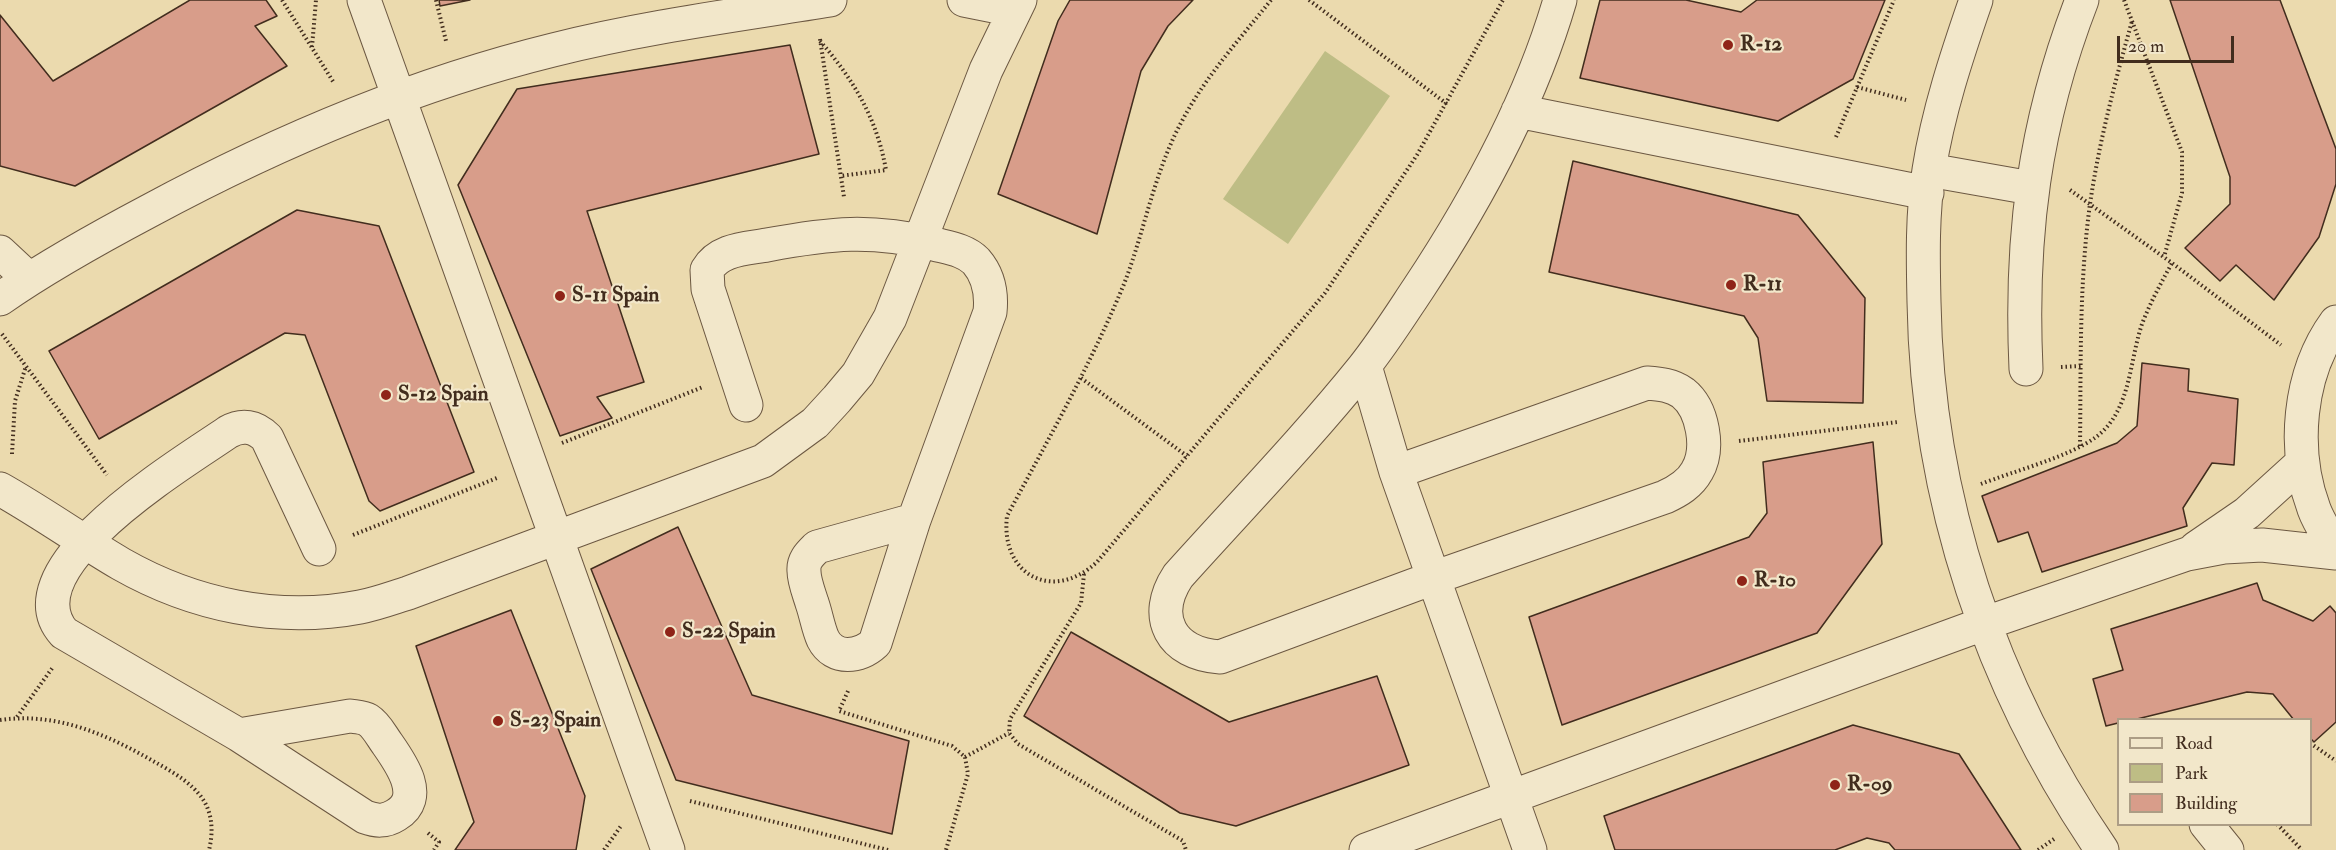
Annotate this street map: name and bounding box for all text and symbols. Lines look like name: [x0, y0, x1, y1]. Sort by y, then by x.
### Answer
scale bar: [2120, 24, 2237, 62]
place label: R-12: [1740, 32, 1782, 58]
text: 20 m: [2128, 35, 2164, 58]
marker: R-12: [1721, 38, 1735, 52]
place label: R-11: [1743, 272, 1782, 298]
marker: R-11: [1724, 278, 1738, 292]
place label: S-11 Spain: [572, 283, 659, 309]
marker: S-11 Spain: [553, 289, 567, 303]
place label: S-12 Spain: [398, 382, 488, 408]
marker: S-12 Spain: [379, 388, 393, 402]
place label: R-10: [1754, 568, 1796, 594]
marker: R-10: [1735, 574, 1749, 588]
place label: S-22 Spain: [682, 619, 776, 645]
marker: S-22 Spain: [663, 625, 677, 639]
place label: S-23 Spain: [510, 708, 601, 734]
marker: S-23 Spain: [491, 714, 505, 728]
legend: [2117, 718, 2312, 826]
text: Road: [2175, 732, 2213, 755]
text: Park: [2175, 762, 2208, 785]
place label: R-09: [1847, 772, 1892, 798]
marker: R-09: [1828, 778, 1842, 792]
text: Building: [2175, 792, 2237, 815]

